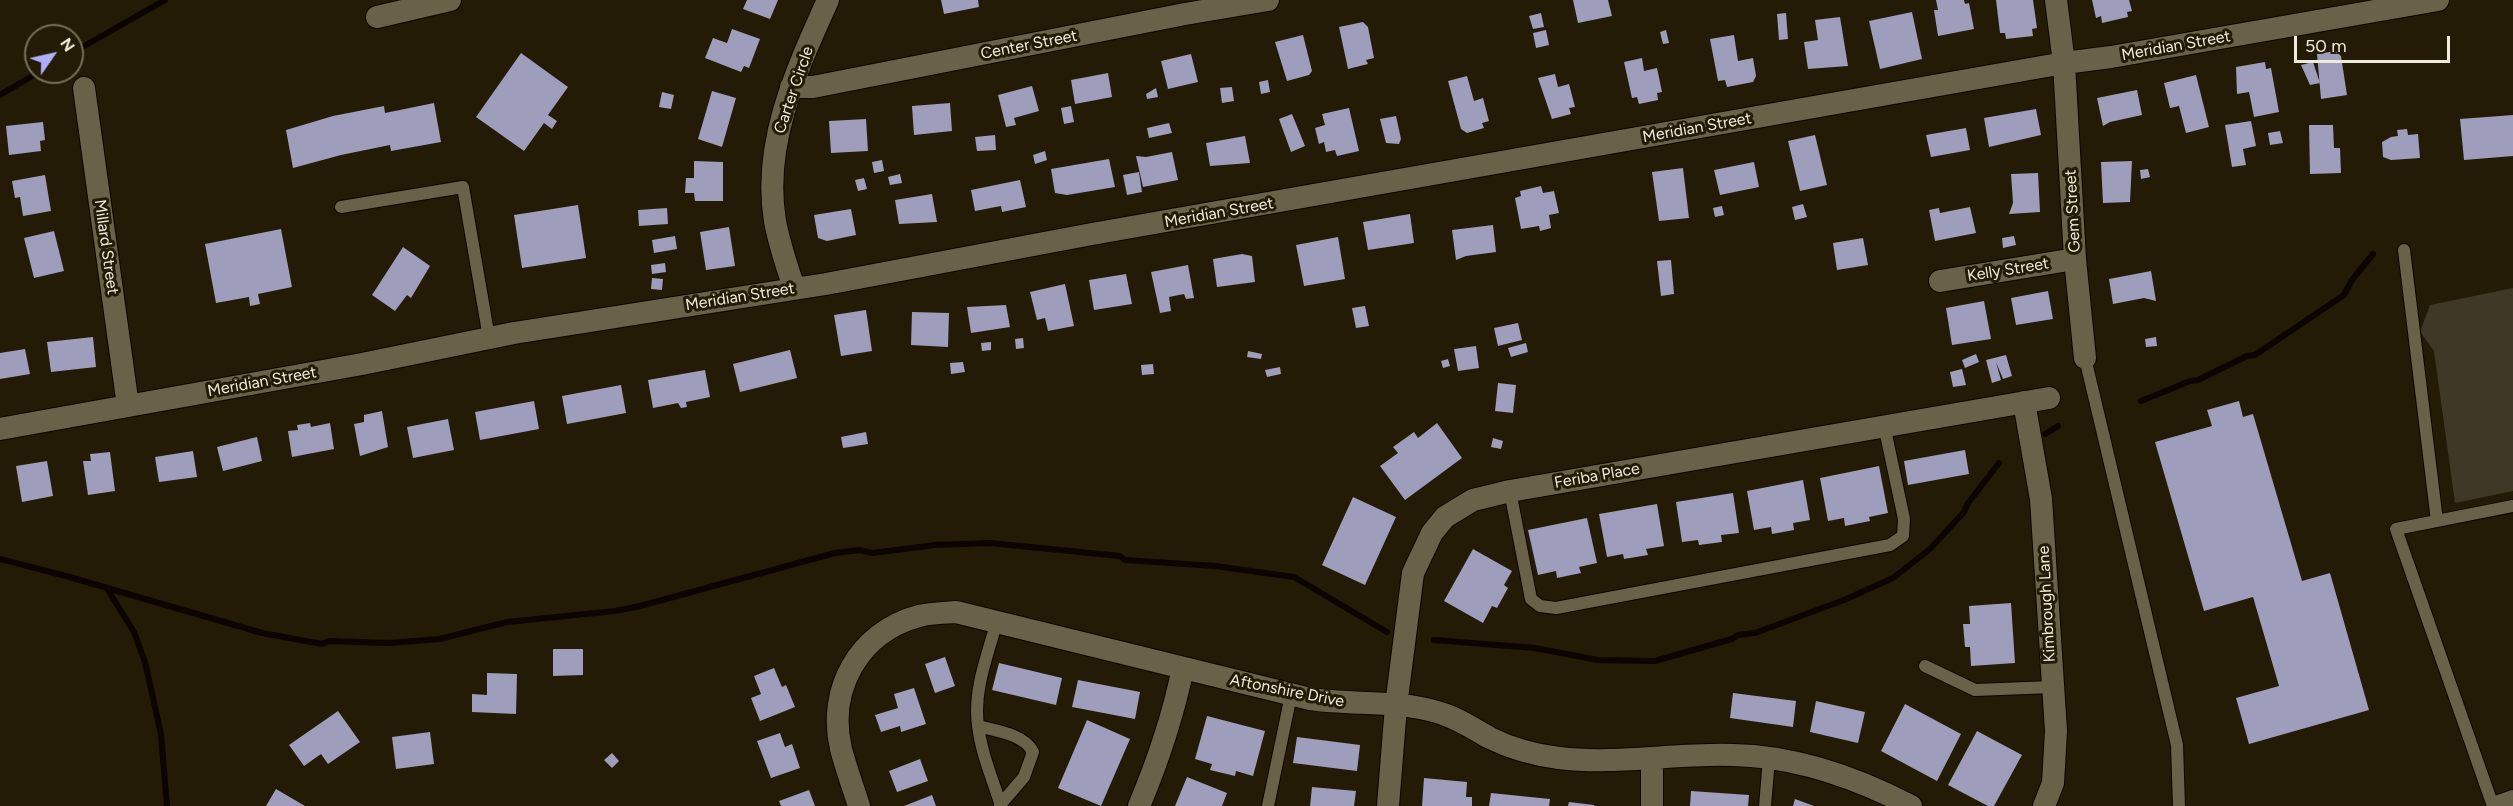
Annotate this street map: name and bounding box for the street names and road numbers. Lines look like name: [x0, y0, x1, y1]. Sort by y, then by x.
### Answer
street label: Center Street: [979, 26, 1079, 64]
street label: Meridian Street: [2120, 27, 2232, 65]
street label: Carter Circle: [770, 44, 818, 136]
street label: Meridian Street: [1641, 109, 1753, 147]
street label: Gem Street: [2061, 169, 2085, 253]
street label: Meridian Street: [1163, 194, 1275, 232]
street label: Millard Street: [90, 198, 122, 296]
street label: Kelly Street: [1966, 254, 2050, 286]
street label: Meridian Street: [684, 279, 796, 315]
street label: Meridian Street: [206, 363, 318, 401]
street label: Feriba Place: [1553, 459, 1641, 493]
street label: Kimbrough Lane: [2034, 545, 2060, 663]
street label: Aftonshire Drive: [1228, 670, 1346, 712]

